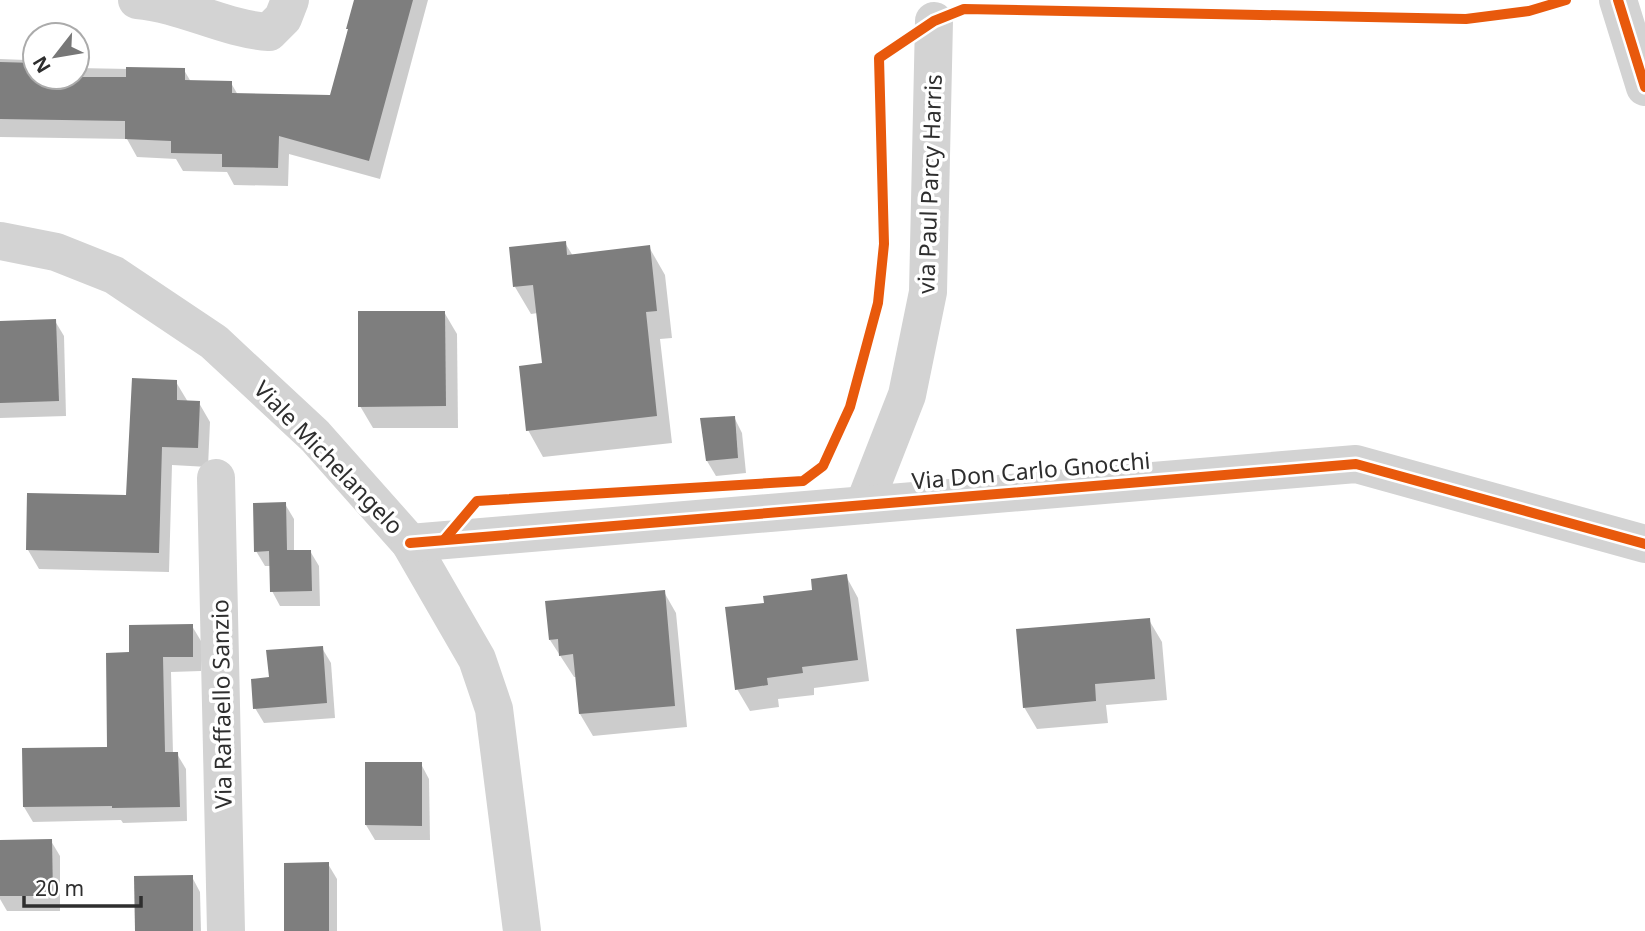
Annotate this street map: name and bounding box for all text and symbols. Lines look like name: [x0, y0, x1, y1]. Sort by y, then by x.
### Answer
north arrow: [21, 21, 91, 91]
text: N: [26, 51, 57, 78]
street label: via Paul Parcy Harris: [909, 74, 949, 294]
street label: Viale Michelangelo: [247, 373, 411, 541]
street label: Via Don Carlo Gnocchi: [910, 444, 1152, 496]
street label: Via Raffaello Sanzio: [203, 599, 239, 809]
scale bar: [24, 864, 142, 908]
text: 20 m: [35, 874, 84, 902]

